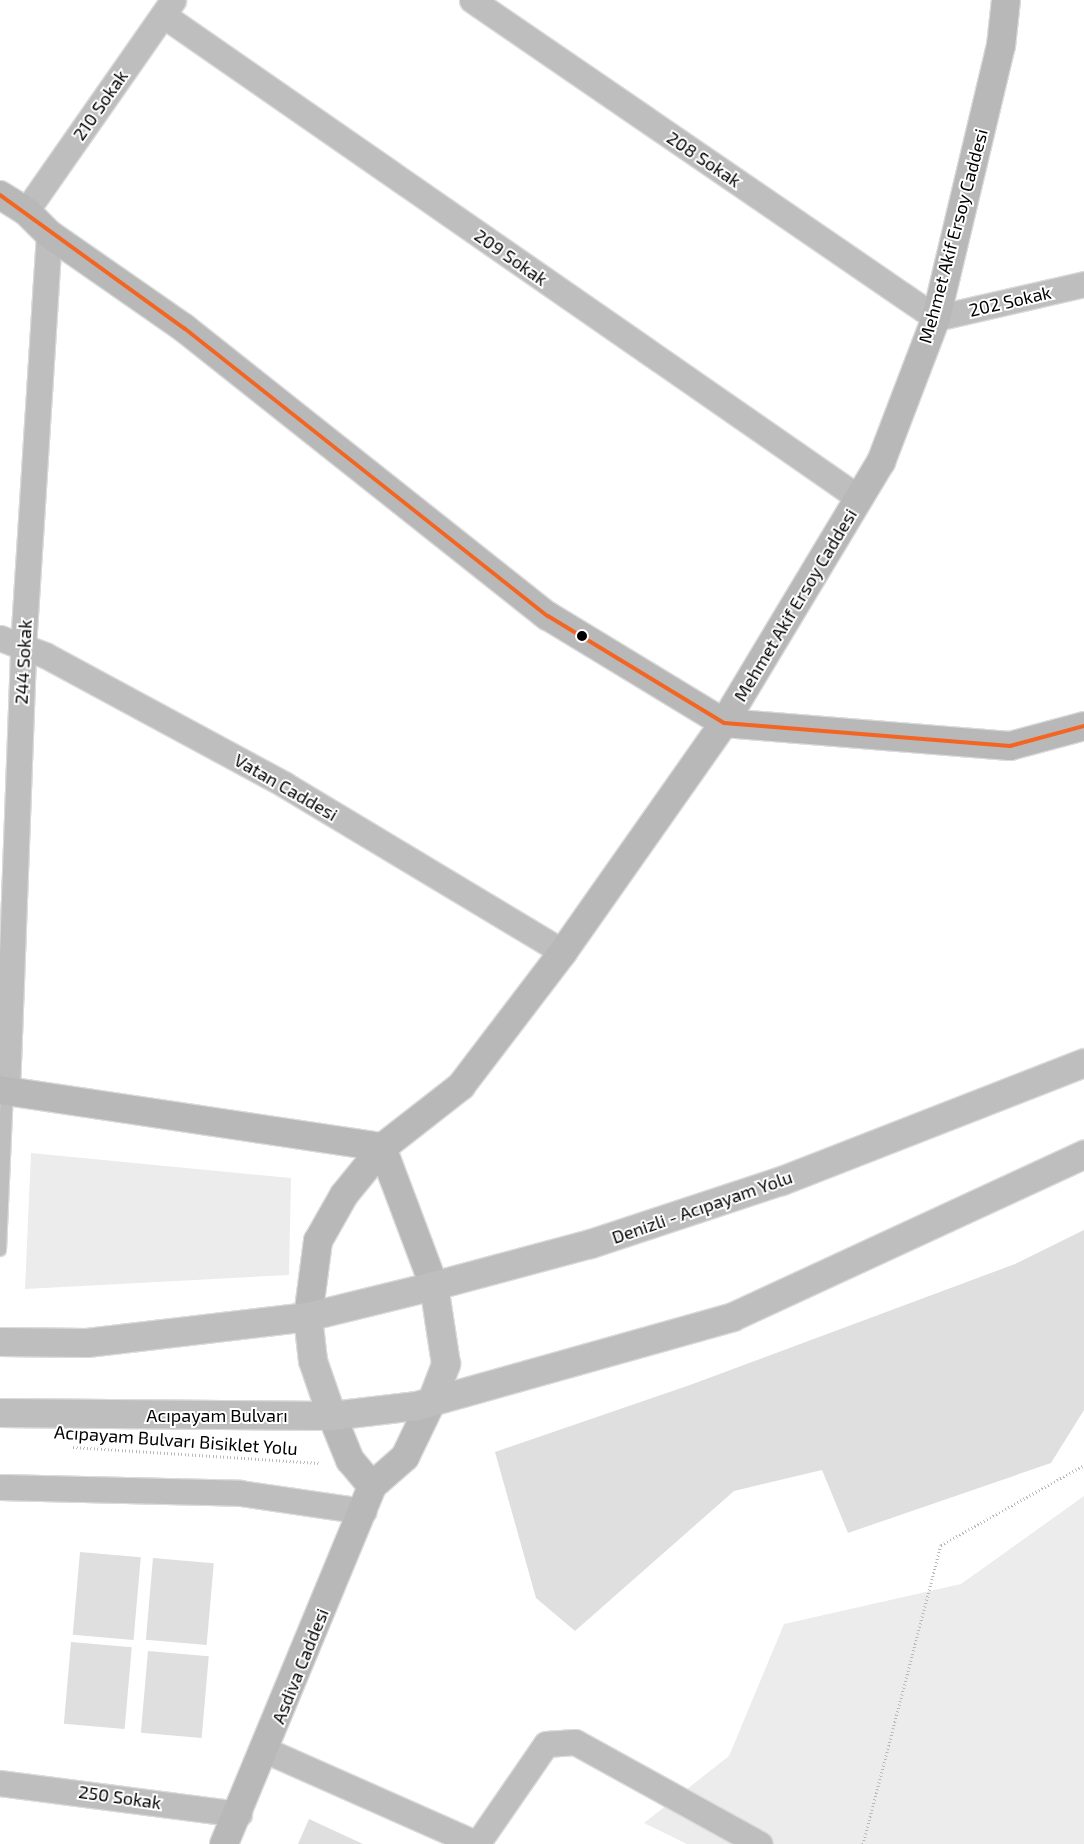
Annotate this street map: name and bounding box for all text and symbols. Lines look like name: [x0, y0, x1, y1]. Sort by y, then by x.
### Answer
street label: 210 Sokak: [68, 66, 132, 144]
street label: 208 Sokak: [663, 126, 745, 192]
street label: Mehmet Akif Ersoy Caddesi: [914, 126, 992, 346]
street label: 209 Sokak: [470, 224, 552, 290]
street label: 202 Sokak: [967, 281, 1053, 321]
street label: Mehmet Akif Ersoy Caddesi: [729, 504, 861, 706]
street label: 244 Sokak: [10, 619, 36, 705]
unlabelled marker: [577, 631, 587, 641]
street label: Vatan Caddesi: [231, 749, 341, 825]
street label: Denizli - Acıpayam Yolu: [608, 1166, 796, 1248]
street label: Acıpayam Bulvarı: [146, 1404, 288, 1426]
street label: Acıpayam Bulvarı Bisiklet Yolu: [53, 1421, 299, 1459]
street label: Asdiva Caddesi: [267, 1605, 333, 1727]
street label: 250 Sokak: [77, 1781, 163, 1813]

